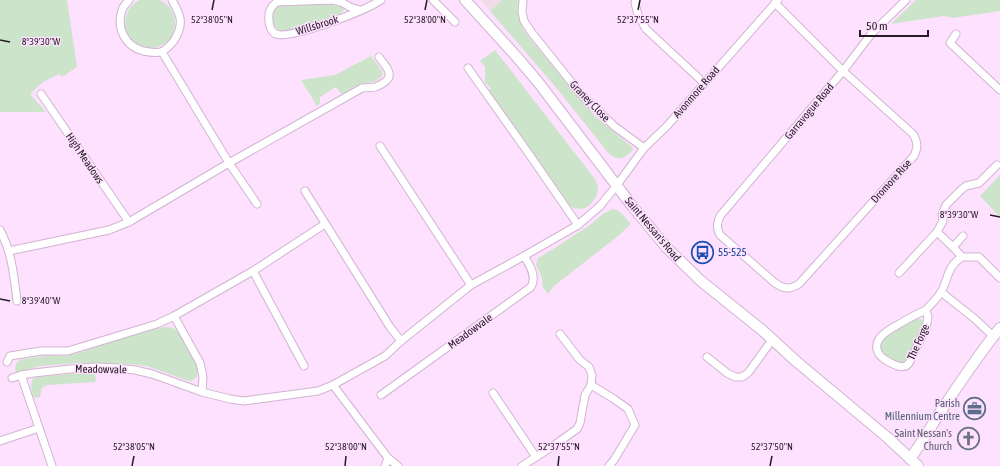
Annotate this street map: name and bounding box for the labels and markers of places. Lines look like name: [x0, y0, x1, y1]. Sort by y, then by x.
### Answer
bus stop icon: 55-525: [689, 239, 715, 265]
place label: 55-525: [718, 246, 747, 258]
office icon: Parish Millennium Centre: [962, 396, 988, 422]
place label: Parish Millennium Centre: [885, 397, 960, 422]
church icon: Saint Nessan's Church: [955, 426, 981, 452]
place label: Saint Nessan's Church: [895, 427, 952, 452]

